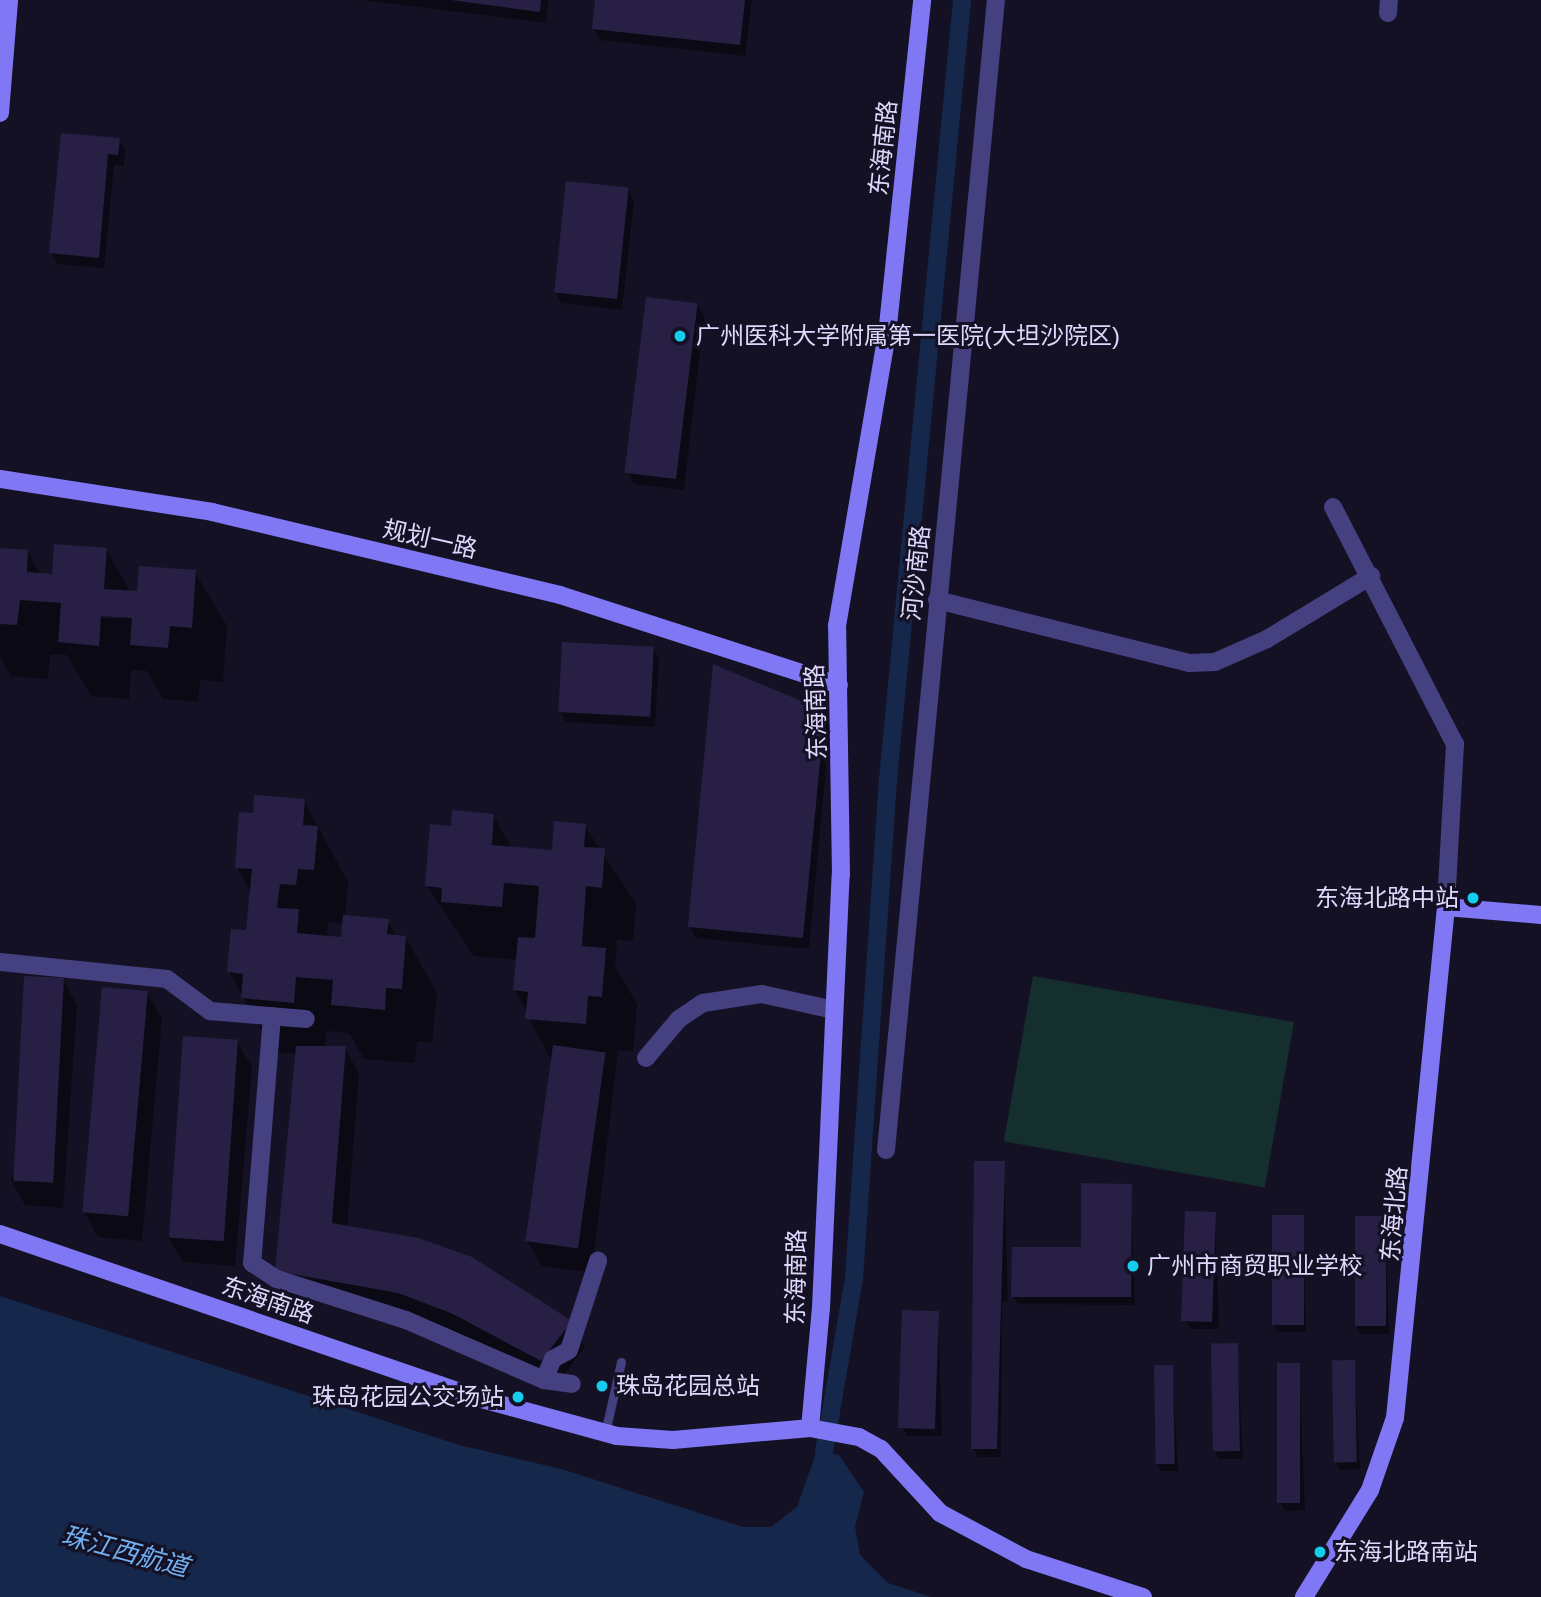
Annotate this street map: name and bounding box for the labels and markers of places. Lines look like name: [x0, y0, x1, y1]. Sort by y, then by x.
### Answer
place label: 广州医科大学附属第一医院(大坦沙院区): [696, 322, 1120, 350]
marker: 广州医科大学附属第一医院(大坦沙院区): [670, 326, 690, 346]
place label: 东海北路中站: [1315, 884, 1459, 912]
marker: 东海北路中站: [1465, 890, 1481, 906]
place label: 广州市商贸职业学校: [1147, 1252, 1363, 1280]
marker: 广州市商贸职业学校: [1125, 1258, 1141, 1274]
place label: 珠岛花园总站: [616, 1372, 760, 1400]
marker: 珠岛花园总站: [594, 1378, 610, 1394]
place label: 珠岛花园公交场站: [312, 1383, 504, 1411]
marker: 珠岛花园公交场站: [510, 1389, 526, 1405]
place label: 东海北路南站: [1334, 1538, 1478, 1566]
marker: 东海北路南站: [1312, 1544, 1328, 1560]

